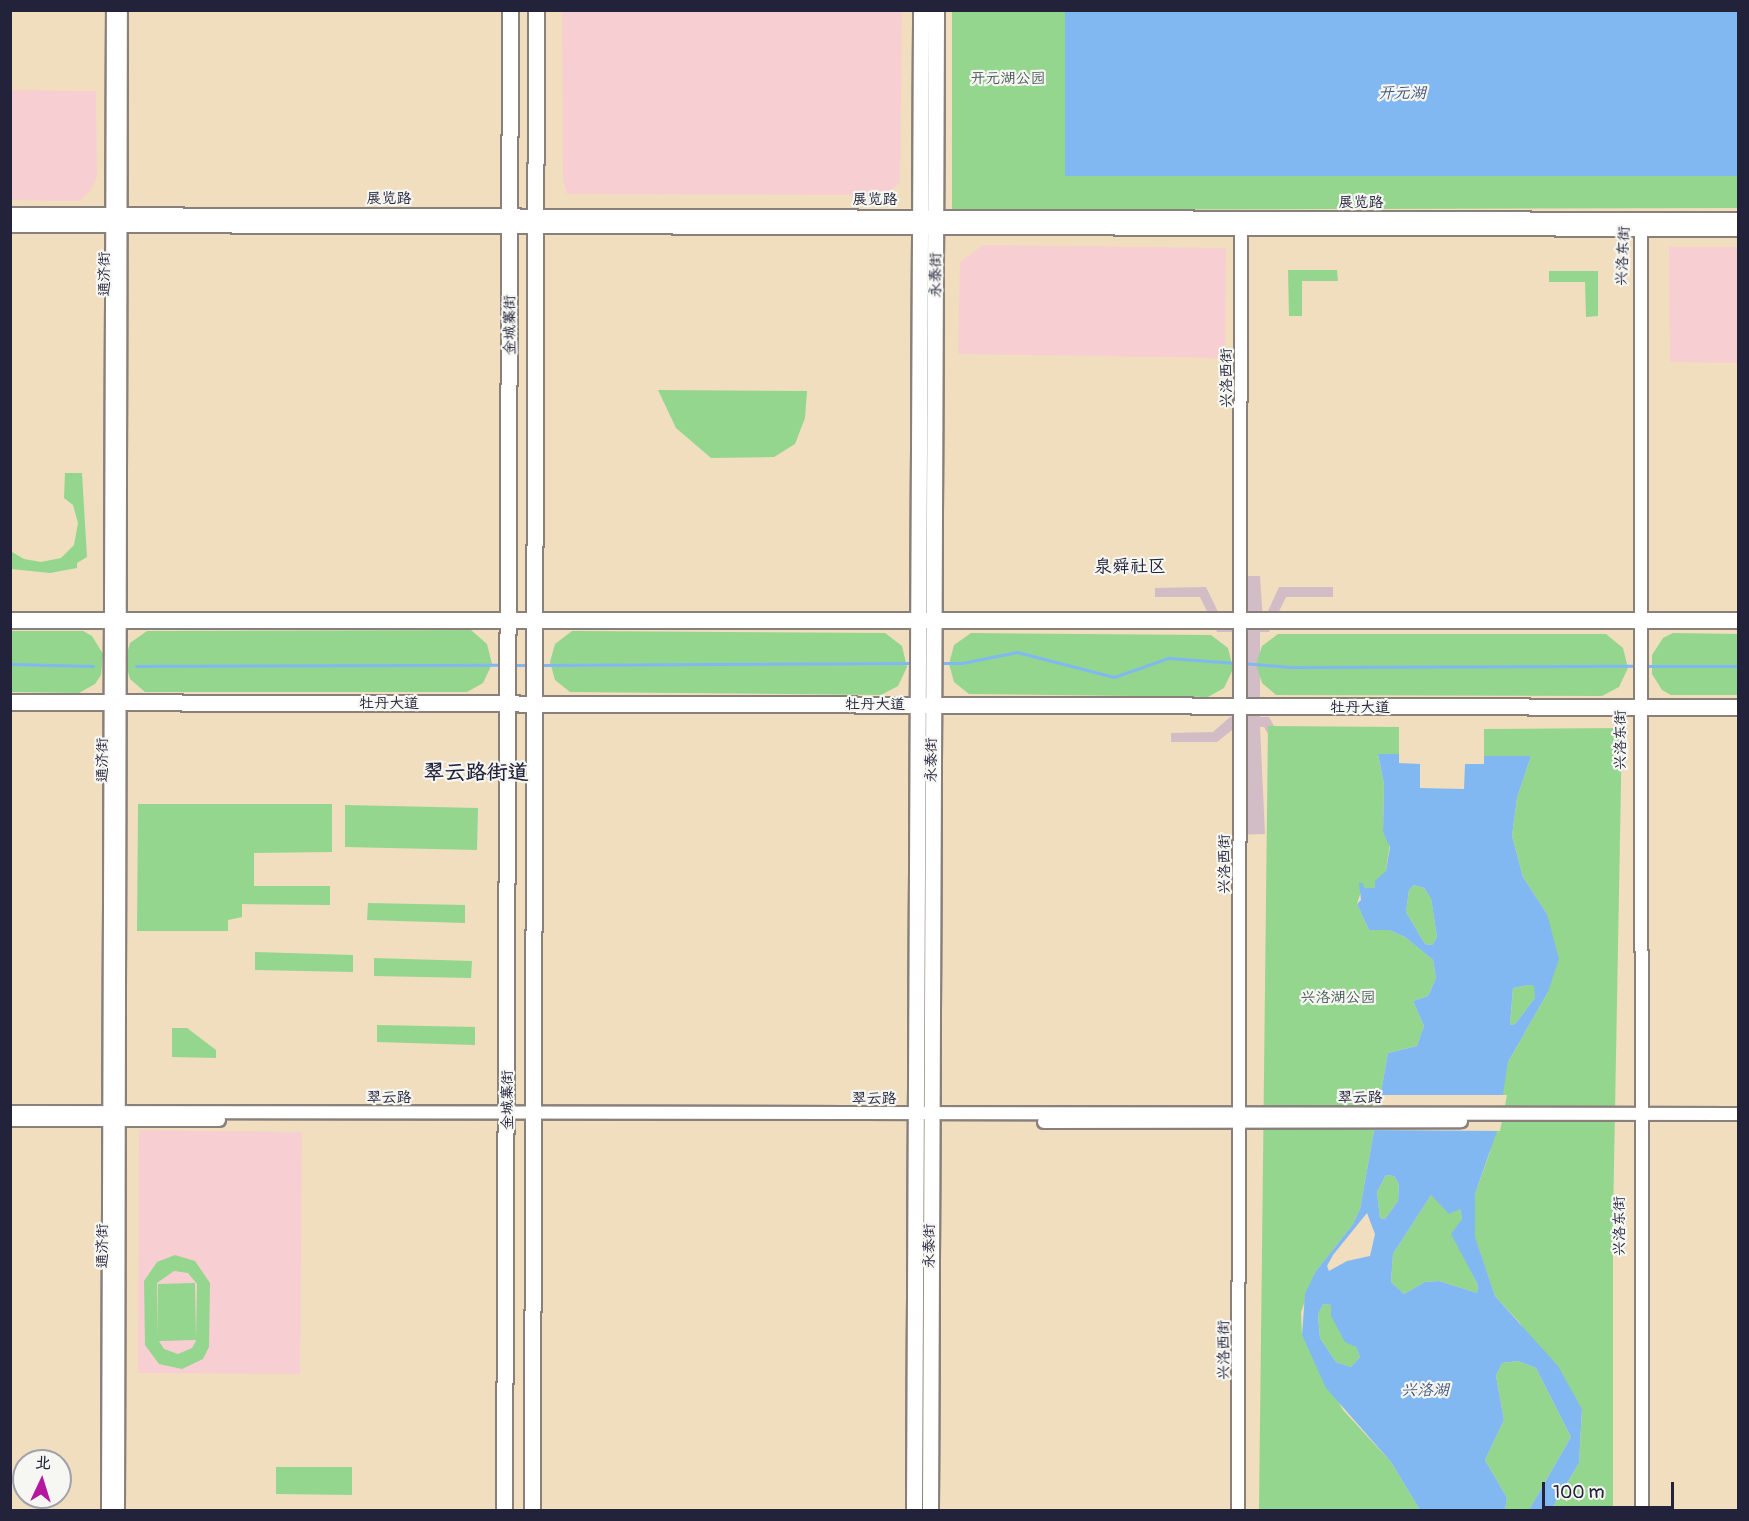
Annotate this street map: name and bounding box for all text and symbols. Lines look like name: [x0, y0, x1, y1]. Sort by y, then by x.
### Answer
park label: 开元湖公园: [971, 70, 1045, 88]
water label: 开元湖: [1378, 83, 1426, 103]
street label: 展览路: [367, 190, 411, 208]
street label: 展览路: [853, 191, 897, 209]
street label: 展览路: [1339, 194, 1383, 212]
street label: 兴洛东街: [1612, 226, 1634, 286]
street label: 通济街: [96, 252, 114, 296]
street label: 永泰街: [927, 253, 945, 297]
street label: 金城寨街: [501, 295, 519, 355]
street label: 兴洛西街: [1218, 348, 1236, 408]
district label: 泉舜社区: [1094, 556, 1166, 578]
street label: 牡丹大道: [359, 695, 419, 713]
street label: 牡丹大道: [845, 696, 905, 714]
street label: 牡丹大道: [1330, 699, 1390, 717]
street label: 兴洛东街: [1612, 710, 1630, 770]
street label: 通济街: [94, 738, 112, 782]
street label: 永泰街: [923, 738, 941, 782]
district label: 翠云路街道: [424, 760, 528, 786]
street label: 兴洛西街: [1216, 834, 1234, 894]
park label: 兴洛湖公园: [1301, 989, 1375, 1007]
street label: 金城寨街: [499, 1070, 517, 1130]
street label: 翠云路: [367, 1089, 411, 1107]
street label: 翠云路: [1338, 1089, 1382, 1107]
street label: 翠云路: [852, 1090, 896, 1108]
street label: 兴洛东街: [1611, 1196, 1629, 1256]
street label: 通济街: [94, 1224, 112, 1268]
street label: 永泰街: [921, 1224, 939, 1268]
street label: 兴洛西街: [1215, 1320, 1233, 1380]
water label: 兴洛湖: [1401, 1380, 1449, 1400]
north arrow: [12, 1449, 72, 1509]
text: 北: [34, 1453, 52, 1474]
scale bar: [1545, 1470, 1677, 1508]
text: 100 m: [1553, 1481, 1605, 1504]

